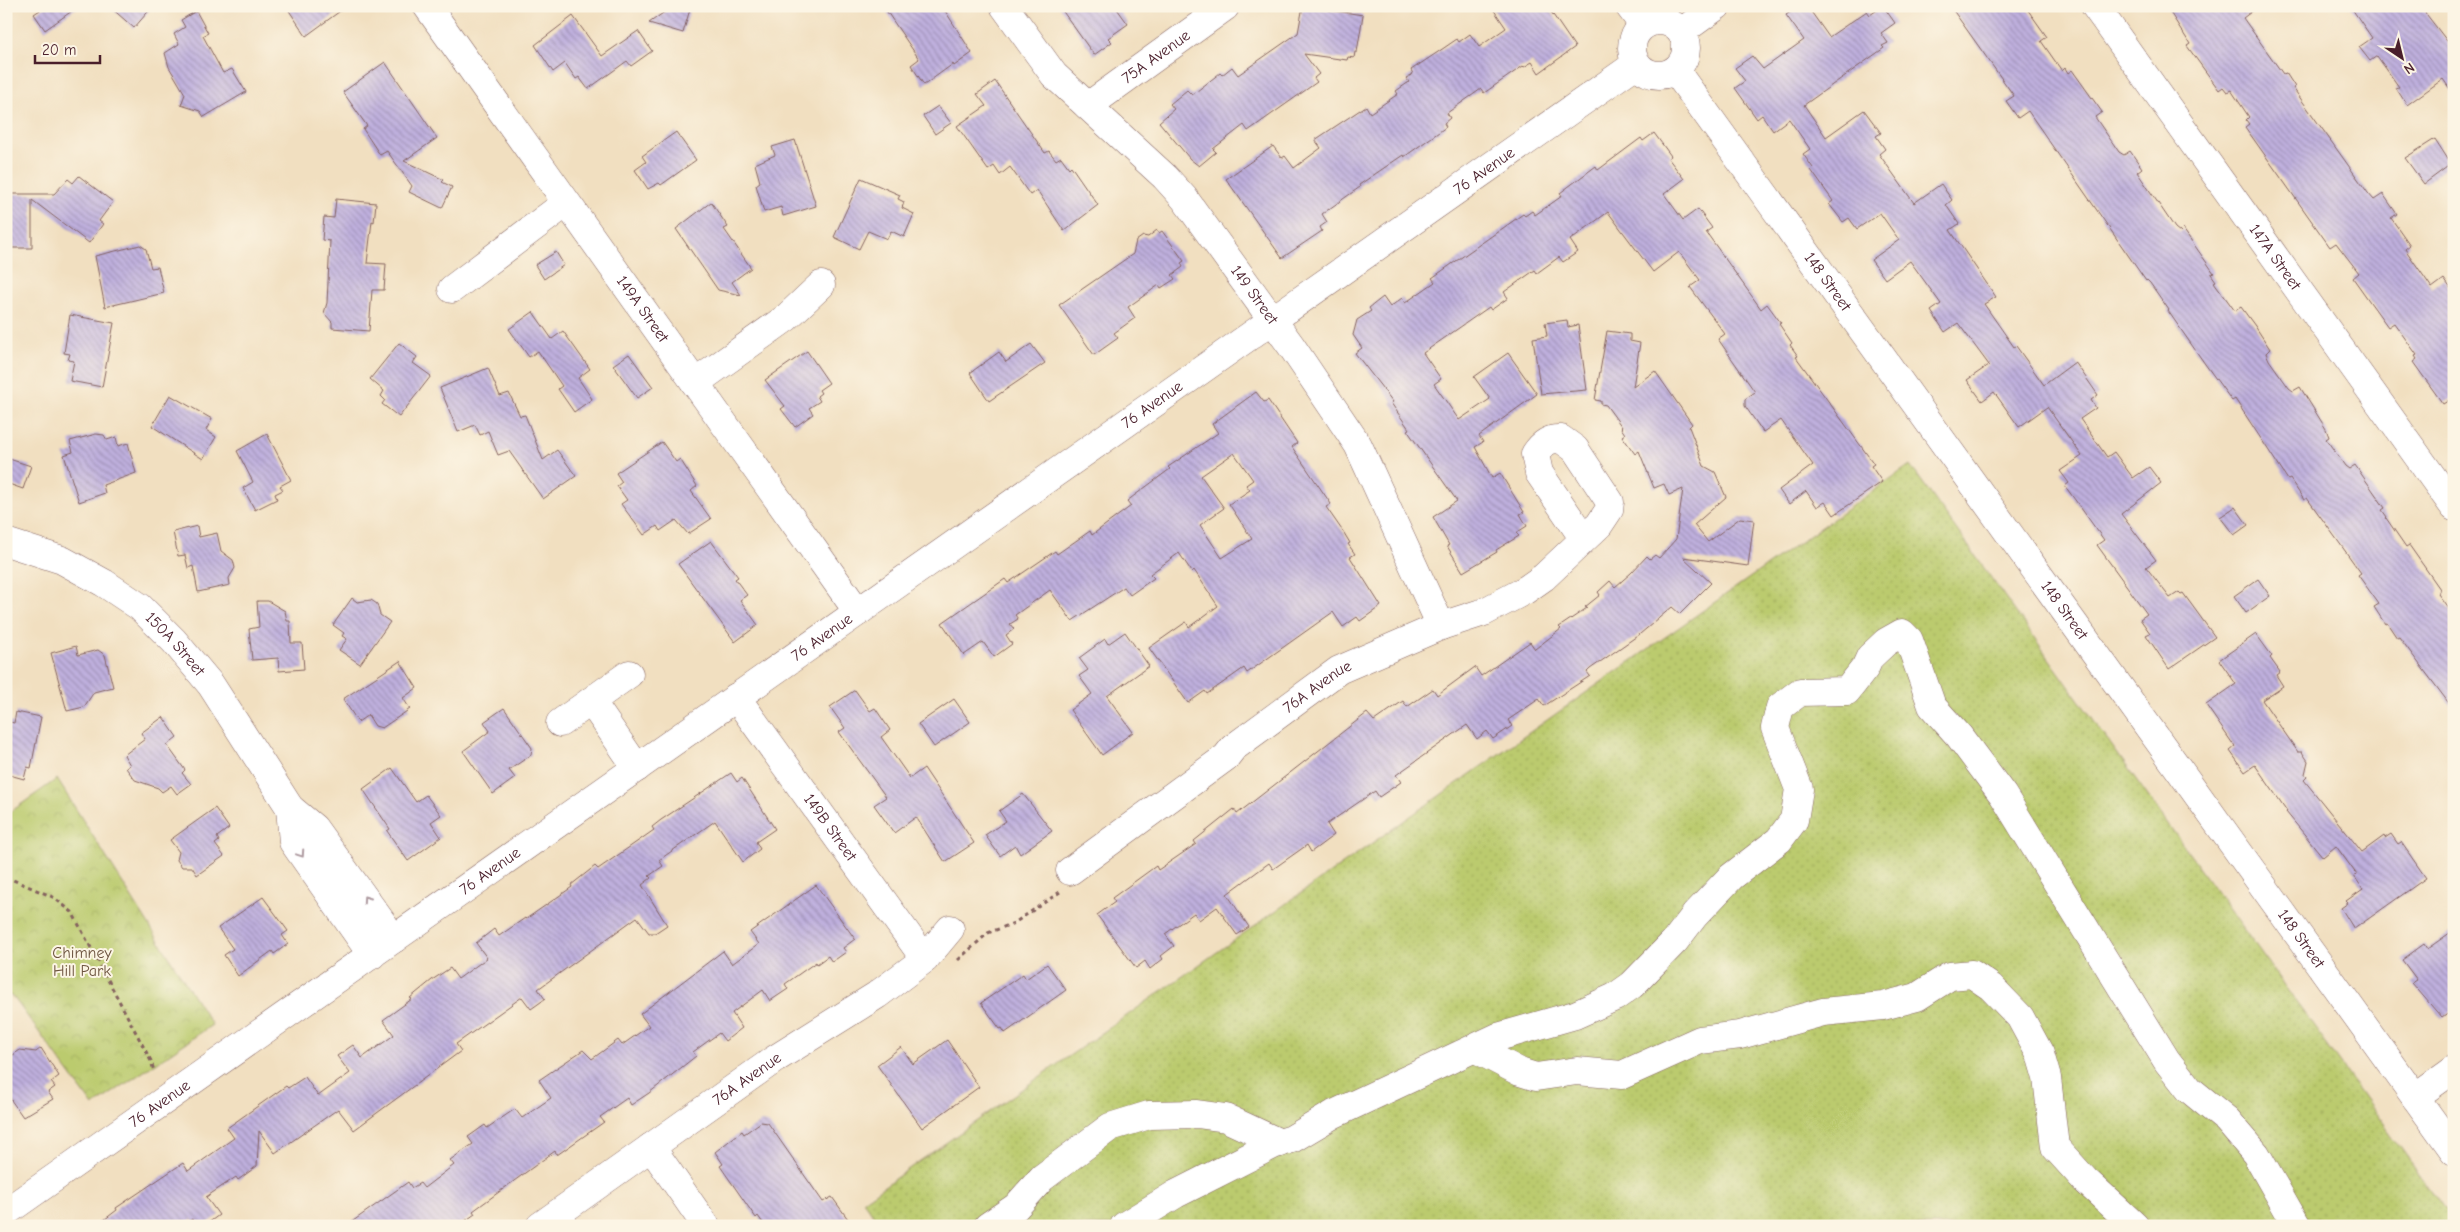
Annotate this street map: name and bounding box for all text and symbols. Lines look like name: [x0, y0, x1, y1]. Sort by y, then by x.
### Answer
street label: 75A Avenue: [1119, 26, 1194, 87]
scale bar: [35, 32, 100, 64]
north arrow: [2378, 32, 2428, 82]
text: 20 m: [42, 41, 76, 59]
text: N: [2401, 59, 2418, 78]
street label: 76 Avenue: [1450, 143, 1518, 199]
street label: 147A Street: [2245, 221, 2305, 294]
street label: 148 Street: [1800, 249, 1855, 315]
street label: 149 Street: [1227, 262, 1282, 328]
street label: 149A Street: [613, 272, 673, 346]
street label: 76 Avenue: [1118, 377, 1186, 432]
street label: 148 Street: [2037, 578, 2092, 643]
street label: 150A Street: [142, 609, 209, 680]
street label: 76 Avenue: [788, 610, 856, 665]
street label: 76A Avenue: [1280, 657, 1354, 717]
street label: 149B Street: [800, 791, 861, 865]
street label: 76 Avenue: [456, 844, 524, 899]
one-way arrow: [295, 848, 304, 858]
one-way arrow: [363, 895, 372, 905]
street label: 148 Street: [2274, 906, 2329, 972]
park label: Chimney Hill Park: [52, 944, 112, 980]
street label: 76A Avenue: [709, 1048, 784, 1109]
street label: 76 Avenue: [126, 1076, 194, 1131]

